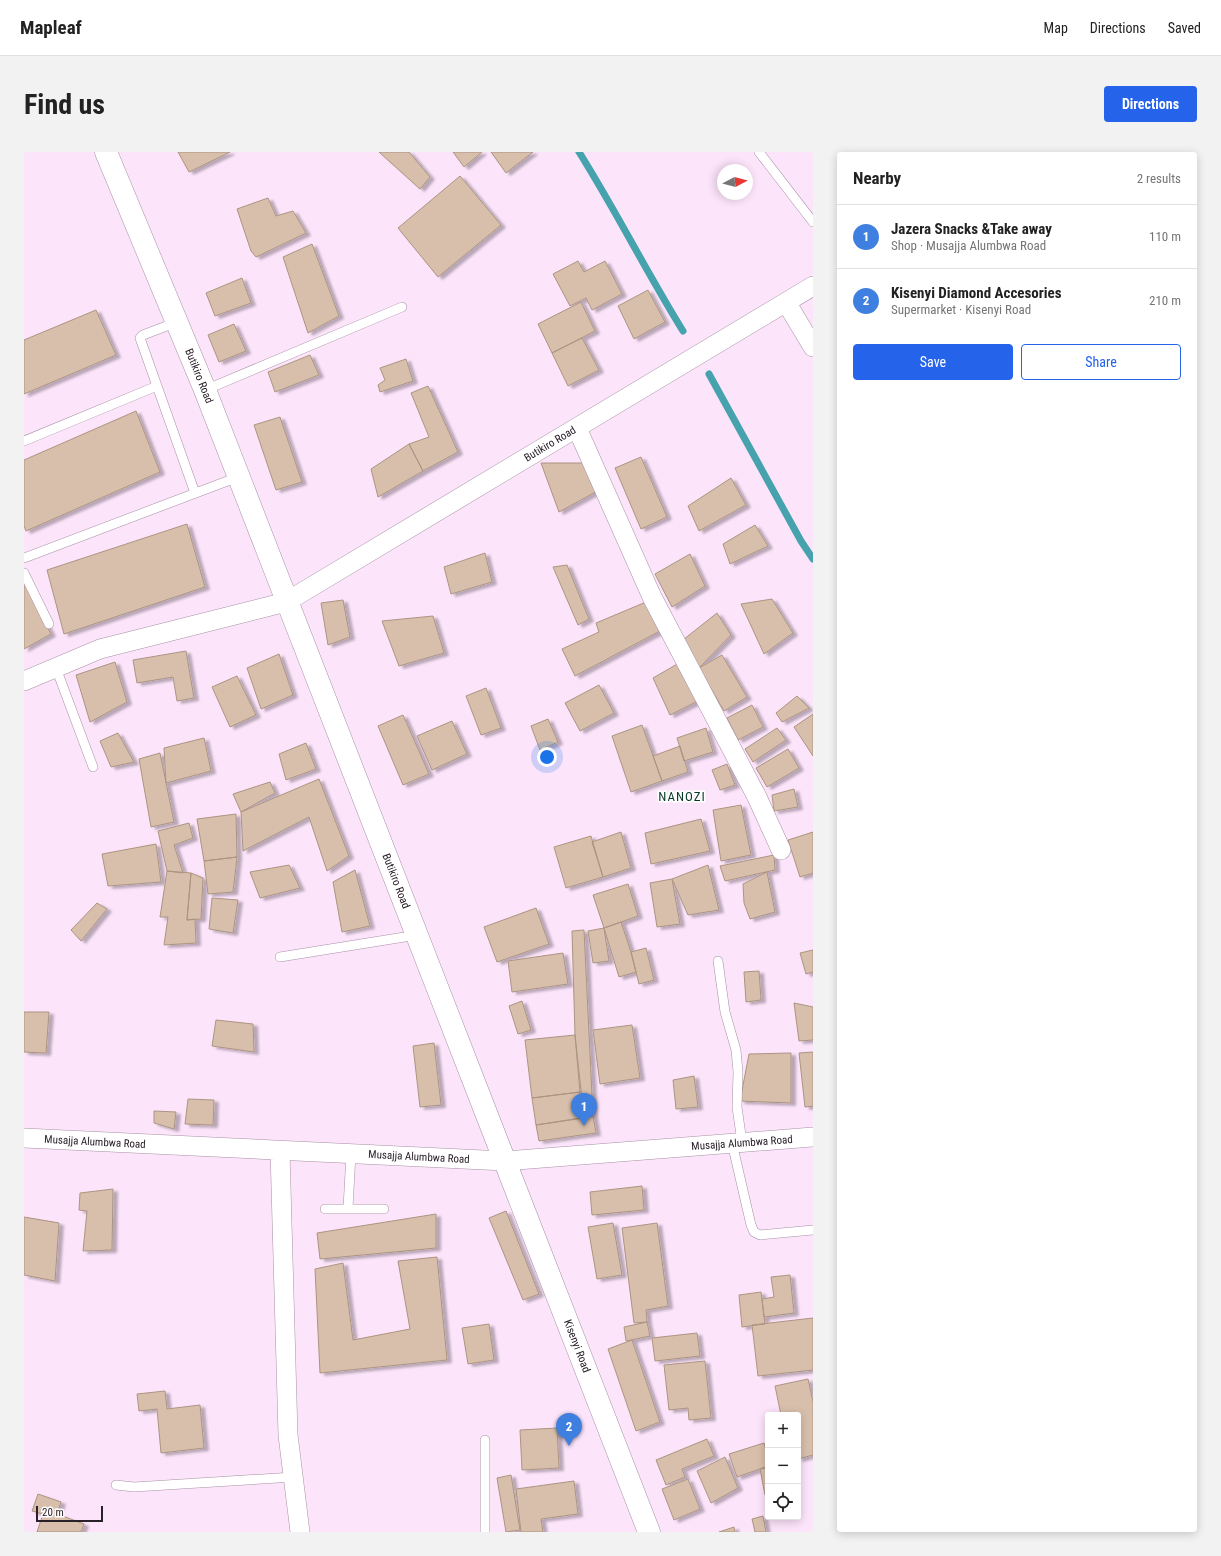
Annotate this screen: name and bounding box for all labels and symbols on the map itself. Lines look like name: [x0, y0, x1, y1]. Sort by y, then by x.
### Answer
north arrow: [717, 164, 753, 200]
street label: Butikiro Road: [182, 347, 216, 405]
street label: Butikiro Road: [522, 424, 578, 464]
your location: [537, 747, 557, 767]
district label: NANOZI: [658, 789, 706, 804]
street label: Butikiro Road: [380, 852, 412, 910]
pin: 1: [571, 1093, 597, 1126]
street label: Musajja Alumbwa Road: [44, 1133, 146, 1151]
street label: Musajja Alumbwa Road: [691, 1133, 793, 1153]
street label: Musajja Alumbwa Road: [368, 1148, 470, 1166]
street label: Kisenyi Road: [561, 1318, 593, 1374]
pin: 2: [556, 1413, 582, 1446]
scale bar: [36, 1504, 103, 1523]

